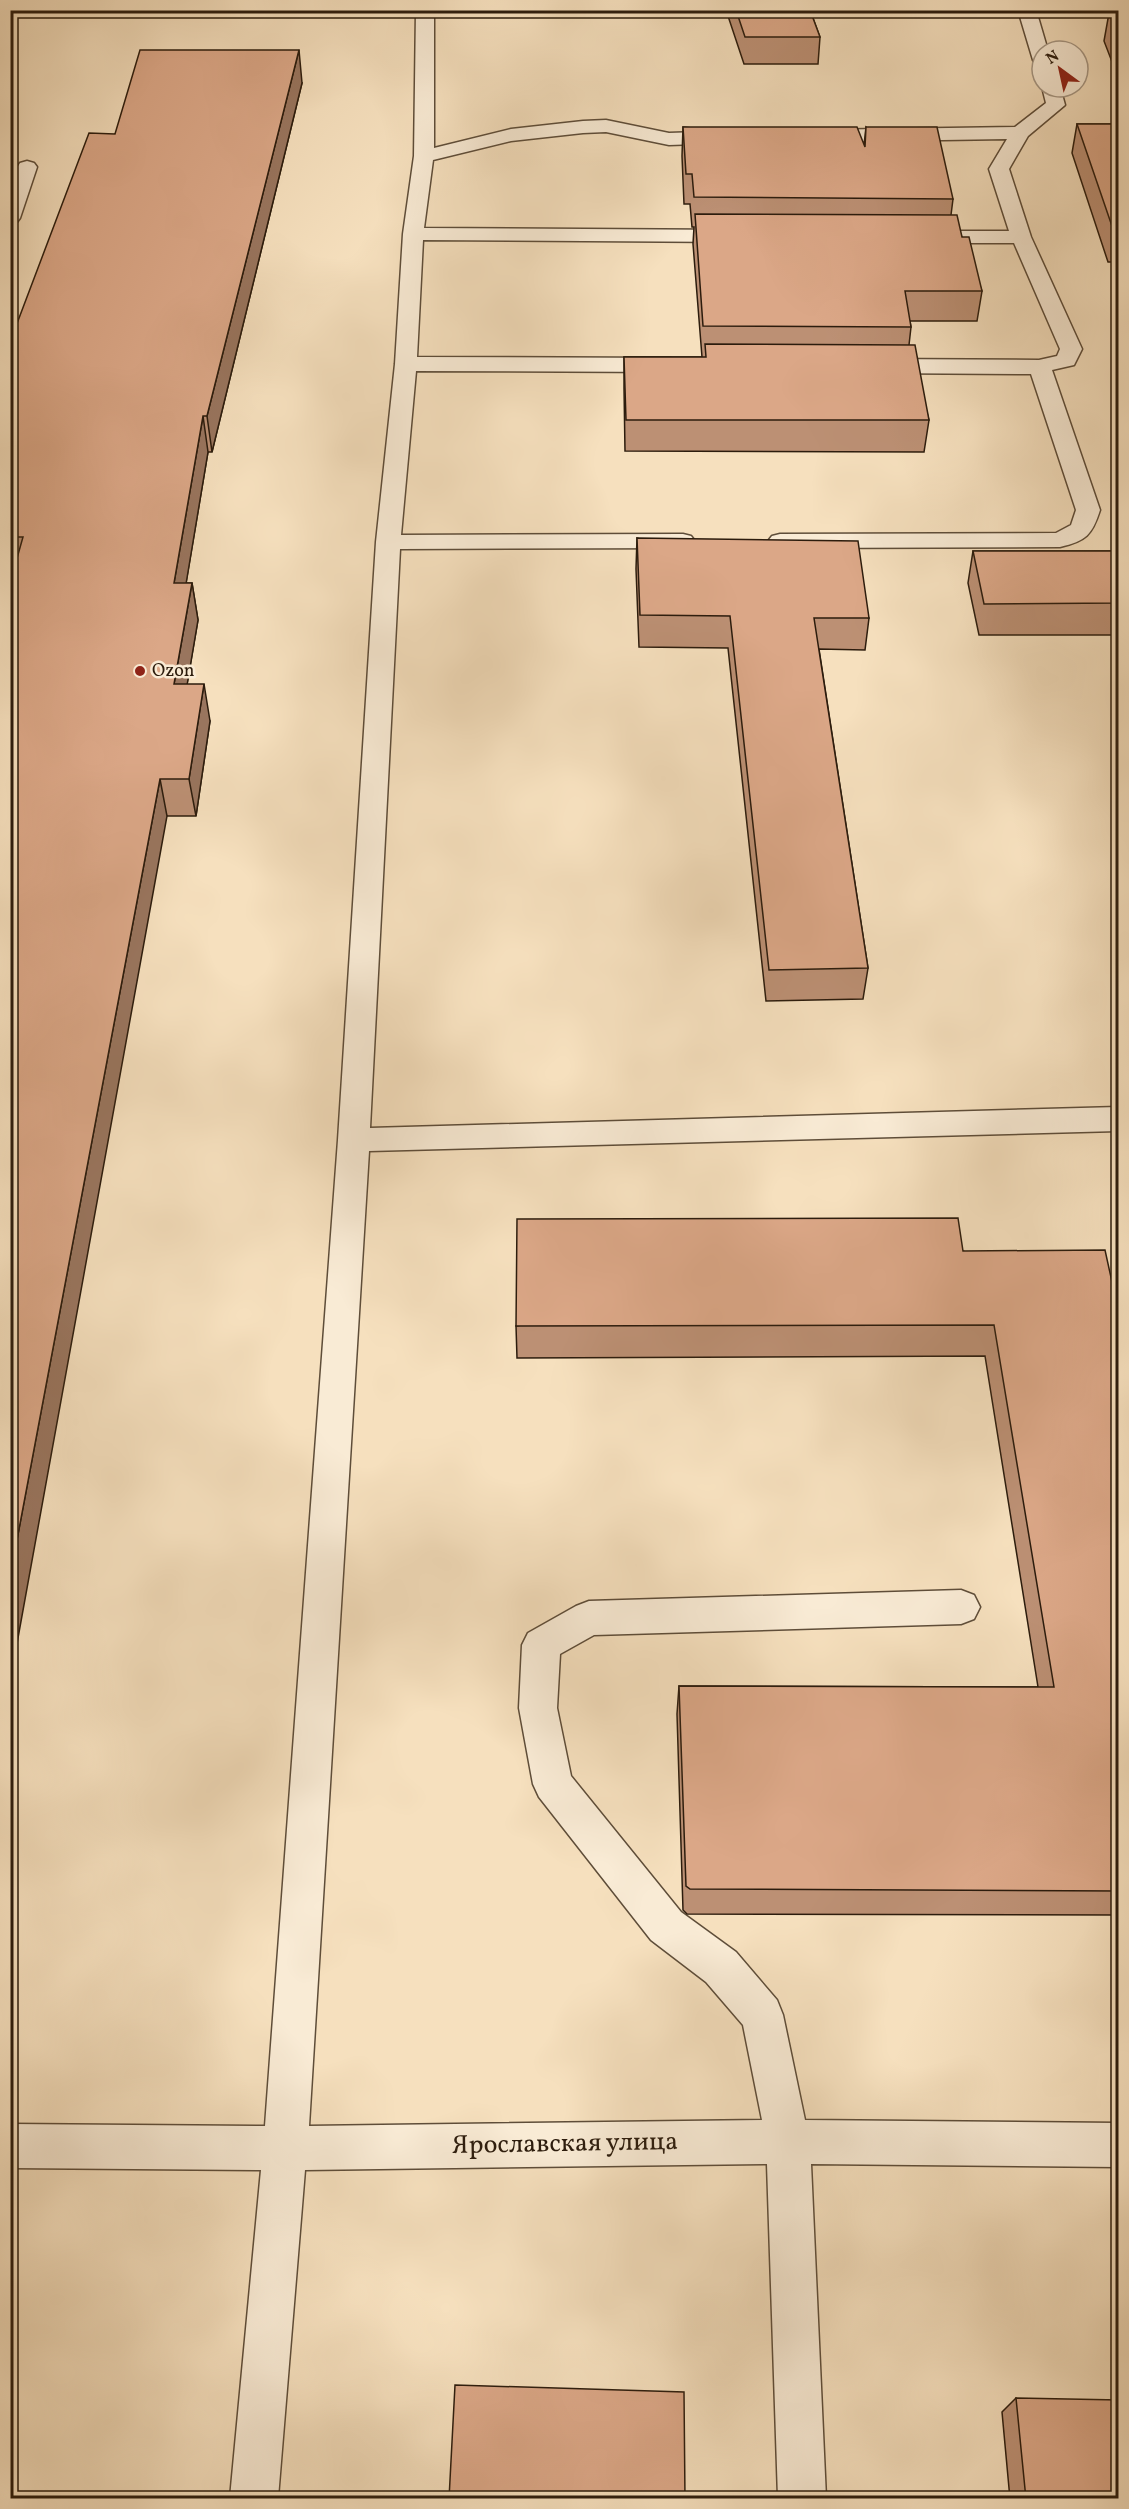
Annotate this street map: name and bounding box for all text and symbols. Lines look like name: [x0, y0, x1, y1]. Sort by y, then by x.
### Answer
north arrow: [1030, 39, 1090, 99]
text: N: [1042, 46, 1064, 70]
place label: Ozon: [152, 659, 195, 684]
marker: Ozon: [133, 664, 147, 678]
street label: Ярославская улица: [452, 2124, 678, 2164]

